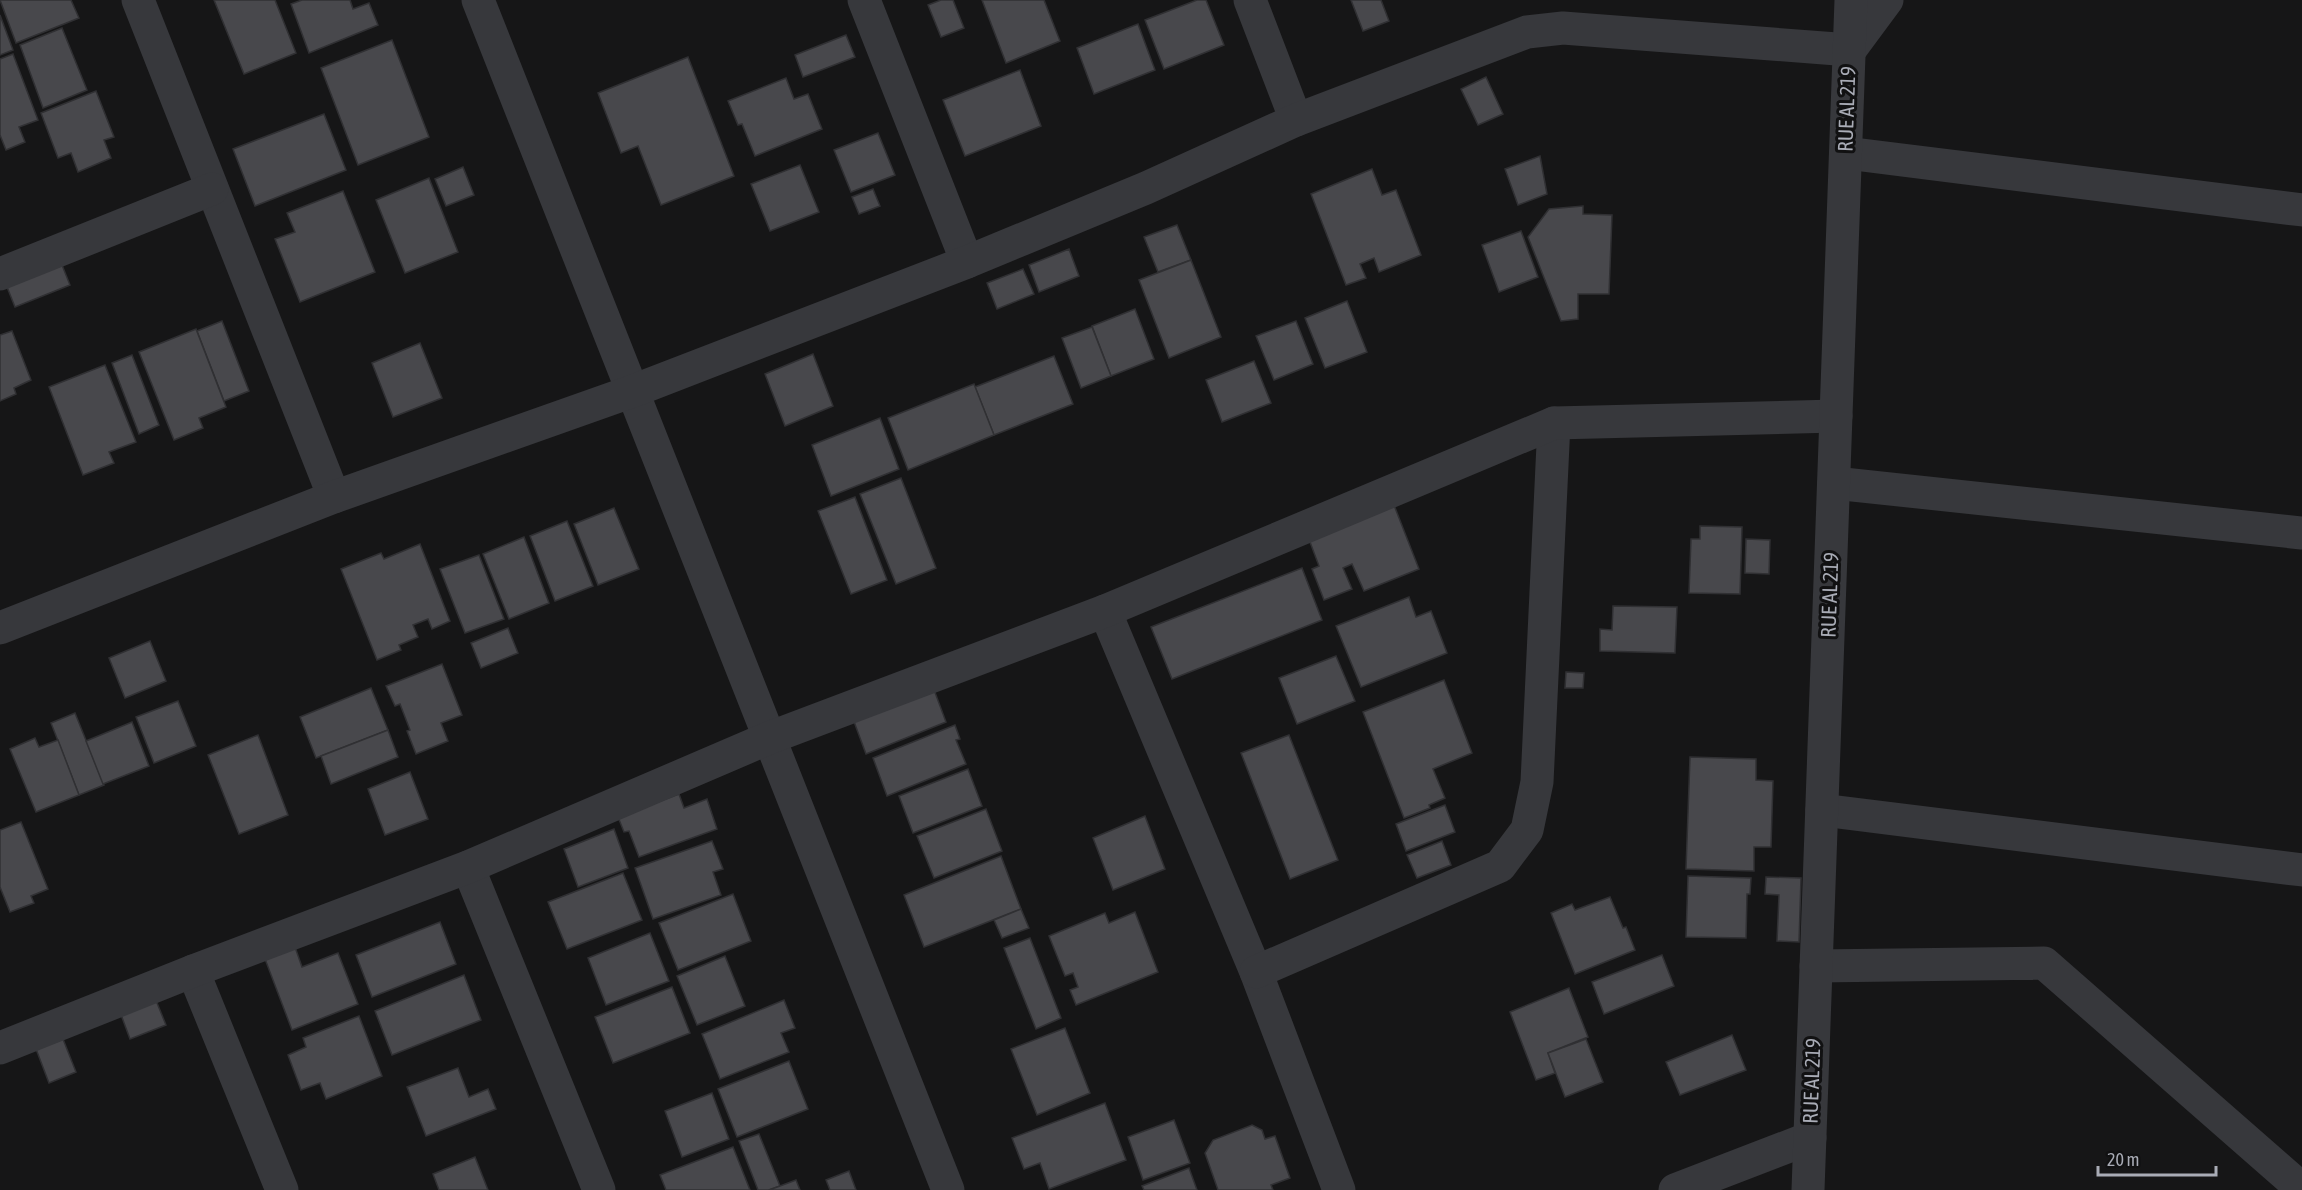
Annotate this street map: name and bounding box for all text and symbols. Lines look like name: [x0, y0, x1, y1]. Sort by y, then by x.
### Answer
street label: RUE AL 219: [1833, 66, 1859, 152]
street label: RUE AL 219: [1816, 552, 1842, 638]
street label: RUE AL 219: [1798, 1038, 1824, 1124]
scale bar: [2098, 1139, 2216, 1177]
text: 20 m: [2107, 1149, 2139, 1170]

